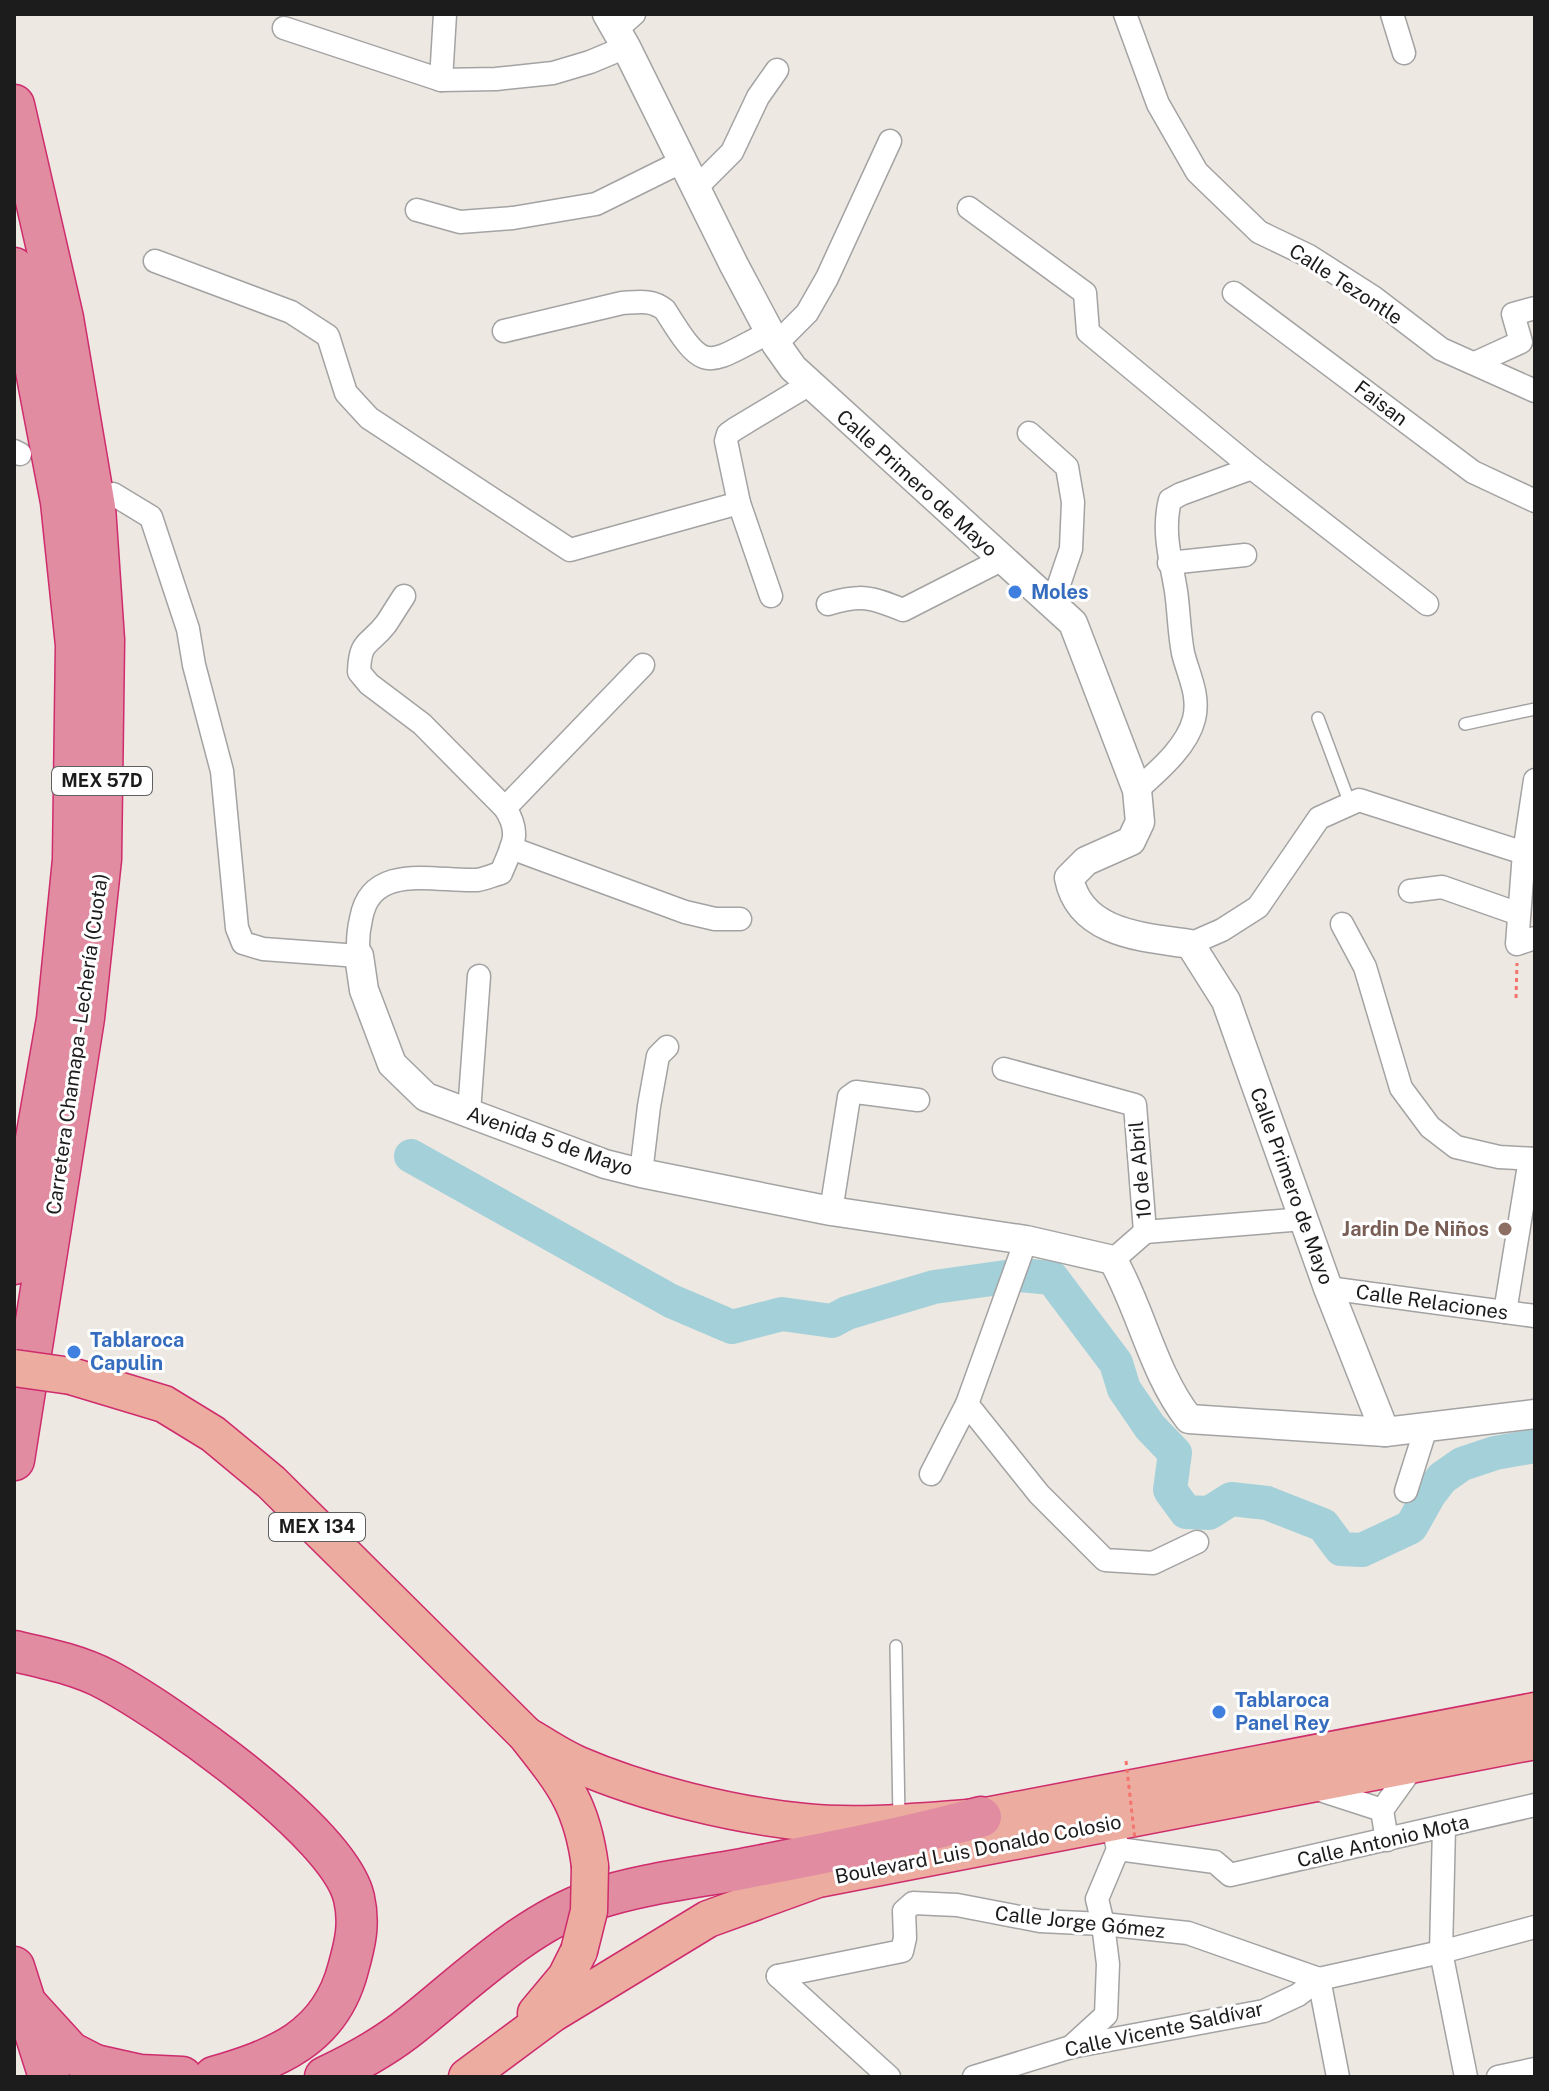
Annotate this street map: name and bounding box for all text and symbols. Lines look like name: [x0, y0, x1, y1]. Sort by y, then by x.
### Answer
street label: Calle Tezontle: [1285, 238, 1407, 330]
street label: Faisan: [1350, 375, 1412, 431]
street label: Calle Primero de Mayo: [832, 405, 1002, 561]
place label: Moles: [1031, 580, 1089, 604]
marker: Moles: [1006, 583, 1024, 601]
road number: MEX 57D: [52, 767, 152, 795]
street label: Carretera Chamapa - Lechería (Cuota): [41, 872, 113, 1216]
street label: Calle Primero de Mayo: [1245, 1084, 1339, 1288]
street label: Avenida 5 de Mayo: [464, 1101, 636, 1181]
street label: 10 de Abril: [1124, 1120, 1156, 1220]
place label: Jardin De Niños: [1342, 1217, 1489, 1241]
marker: Jardin De Niños: [1496, 1220, 1514, 1238]
street label: Calle Relaciones: [1354, 1279, 1510, 1325]
place label: Tablaroca Capulin: [90, 1328, 184, 1375]
marker: Tablaroca Capulin: [65, 1343, 83, 1361]
road number: MEX 134: [269, 1513, 365, 1541]
place label: Tablaroca Panel Rey: [1235, 1688, 1330, 1735]
marker: Tablaroca Panel Rey: [1210, 1703, 1228, 1721]
street label: Boulevard Luis Donaldo Colosio: [833, 1809, 1123, 1889]
street label: Calle Antonio Mota: [1295, 1810, 1471, 1872]
street label: Calle Jorge Gómez: [994, 1901, 1166, 1943]
street label: Calle Vicente Saldívar: [1063, 1996, 1266, 2062]

